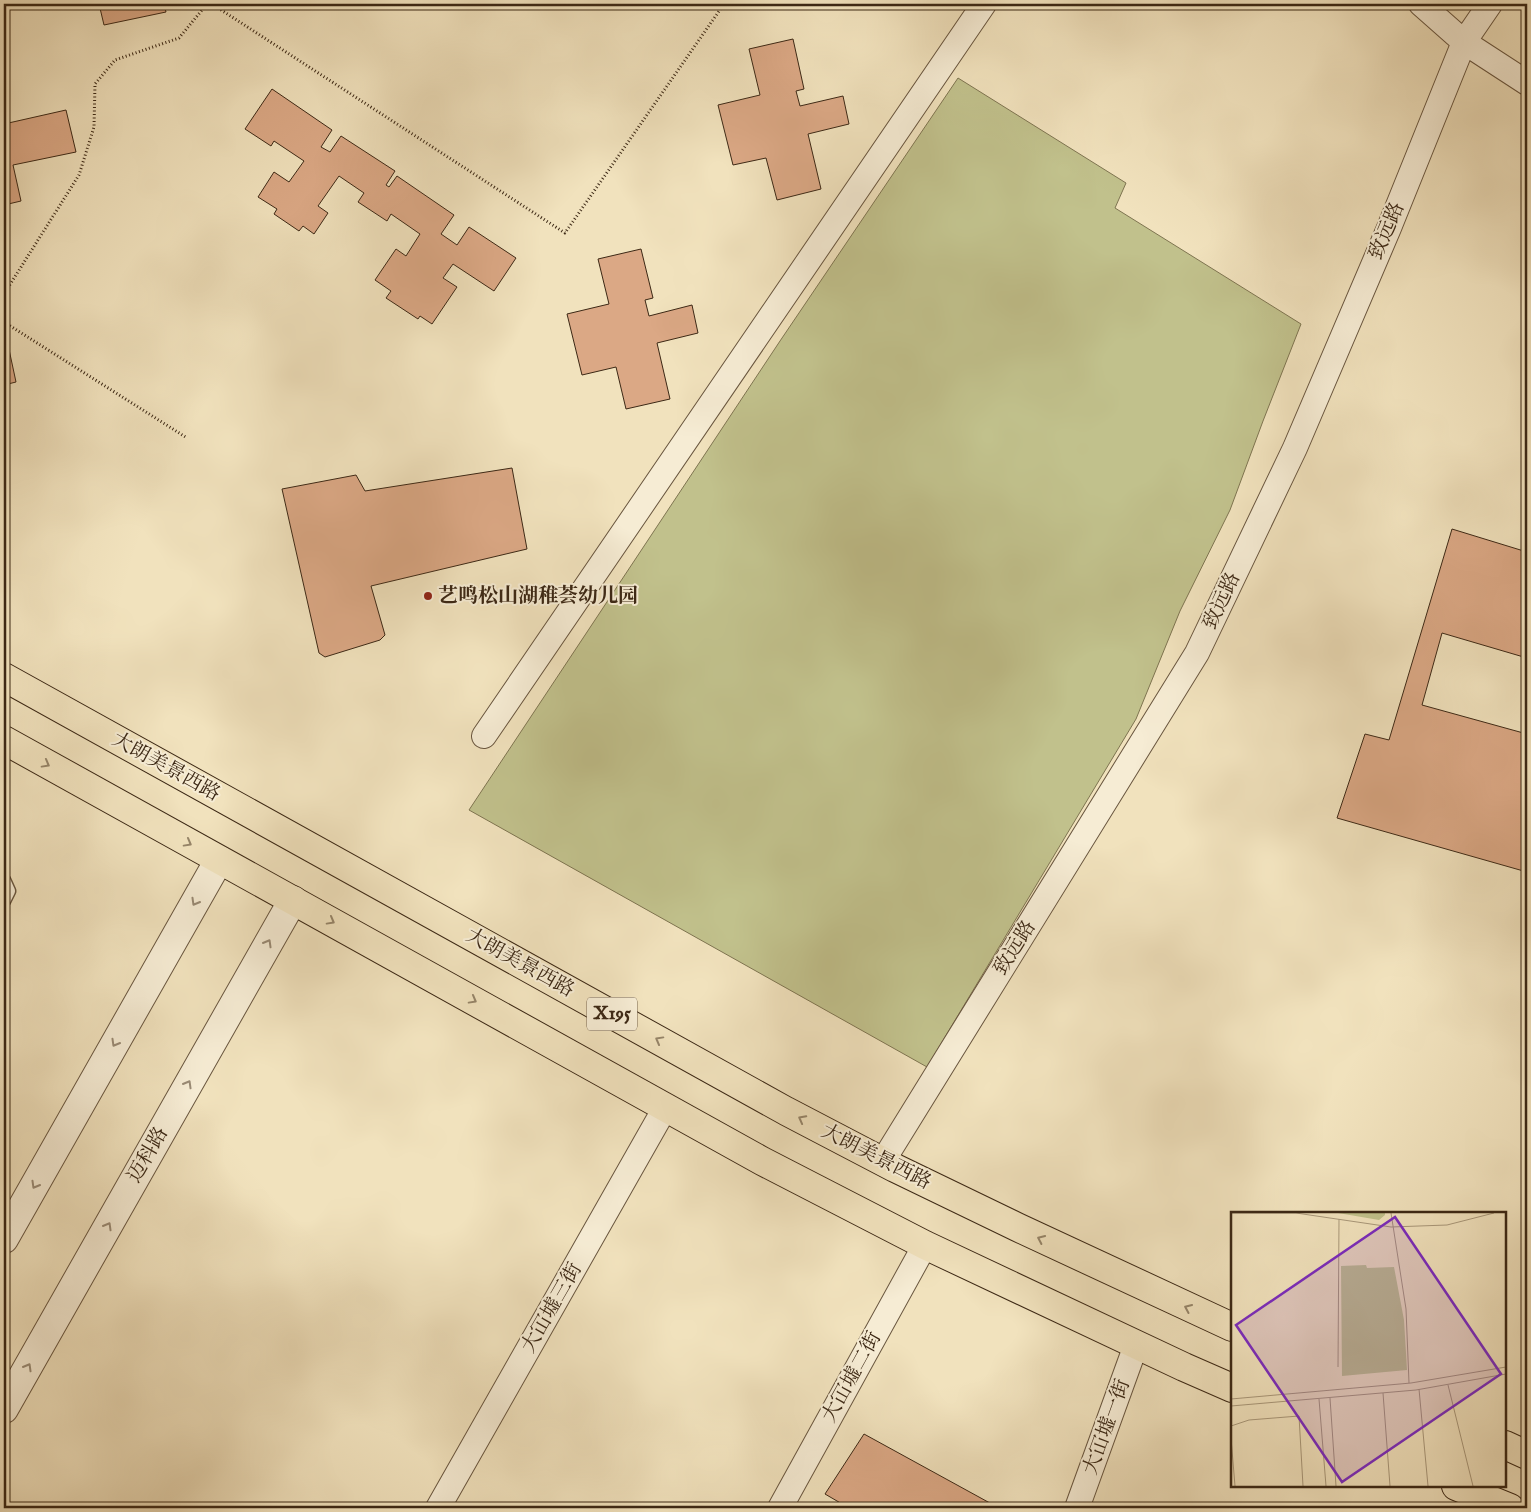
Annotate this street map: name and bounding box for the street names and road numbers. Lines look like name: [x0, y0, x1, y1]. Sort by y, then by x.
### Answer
street label: 致远路: [1364, 199, 1410, 263]
street label: 致远路: [1198, 569, 1246, 633]
street label: 大朗美景西路: [107, 727, 225, 807]
street label: 致远路: [989, 916, 1041, 980]
street label: 大朗美景西路: [461, 923, 579, 1003]
road number: X195: [587, 998, 637, 1030]
street label: 大朗美景西路: [817, 1119, 935, 1195]
street label: 迈科路: [122, 1123, 174, 1187]
street label: 大冚墟三街: [516, 1258, 588, 1358]
street label: 大冚墟二街: [817, 1327, 887, 1427]
street label: 大冚墟一街: [1078, 1376, 1136, 1478]

